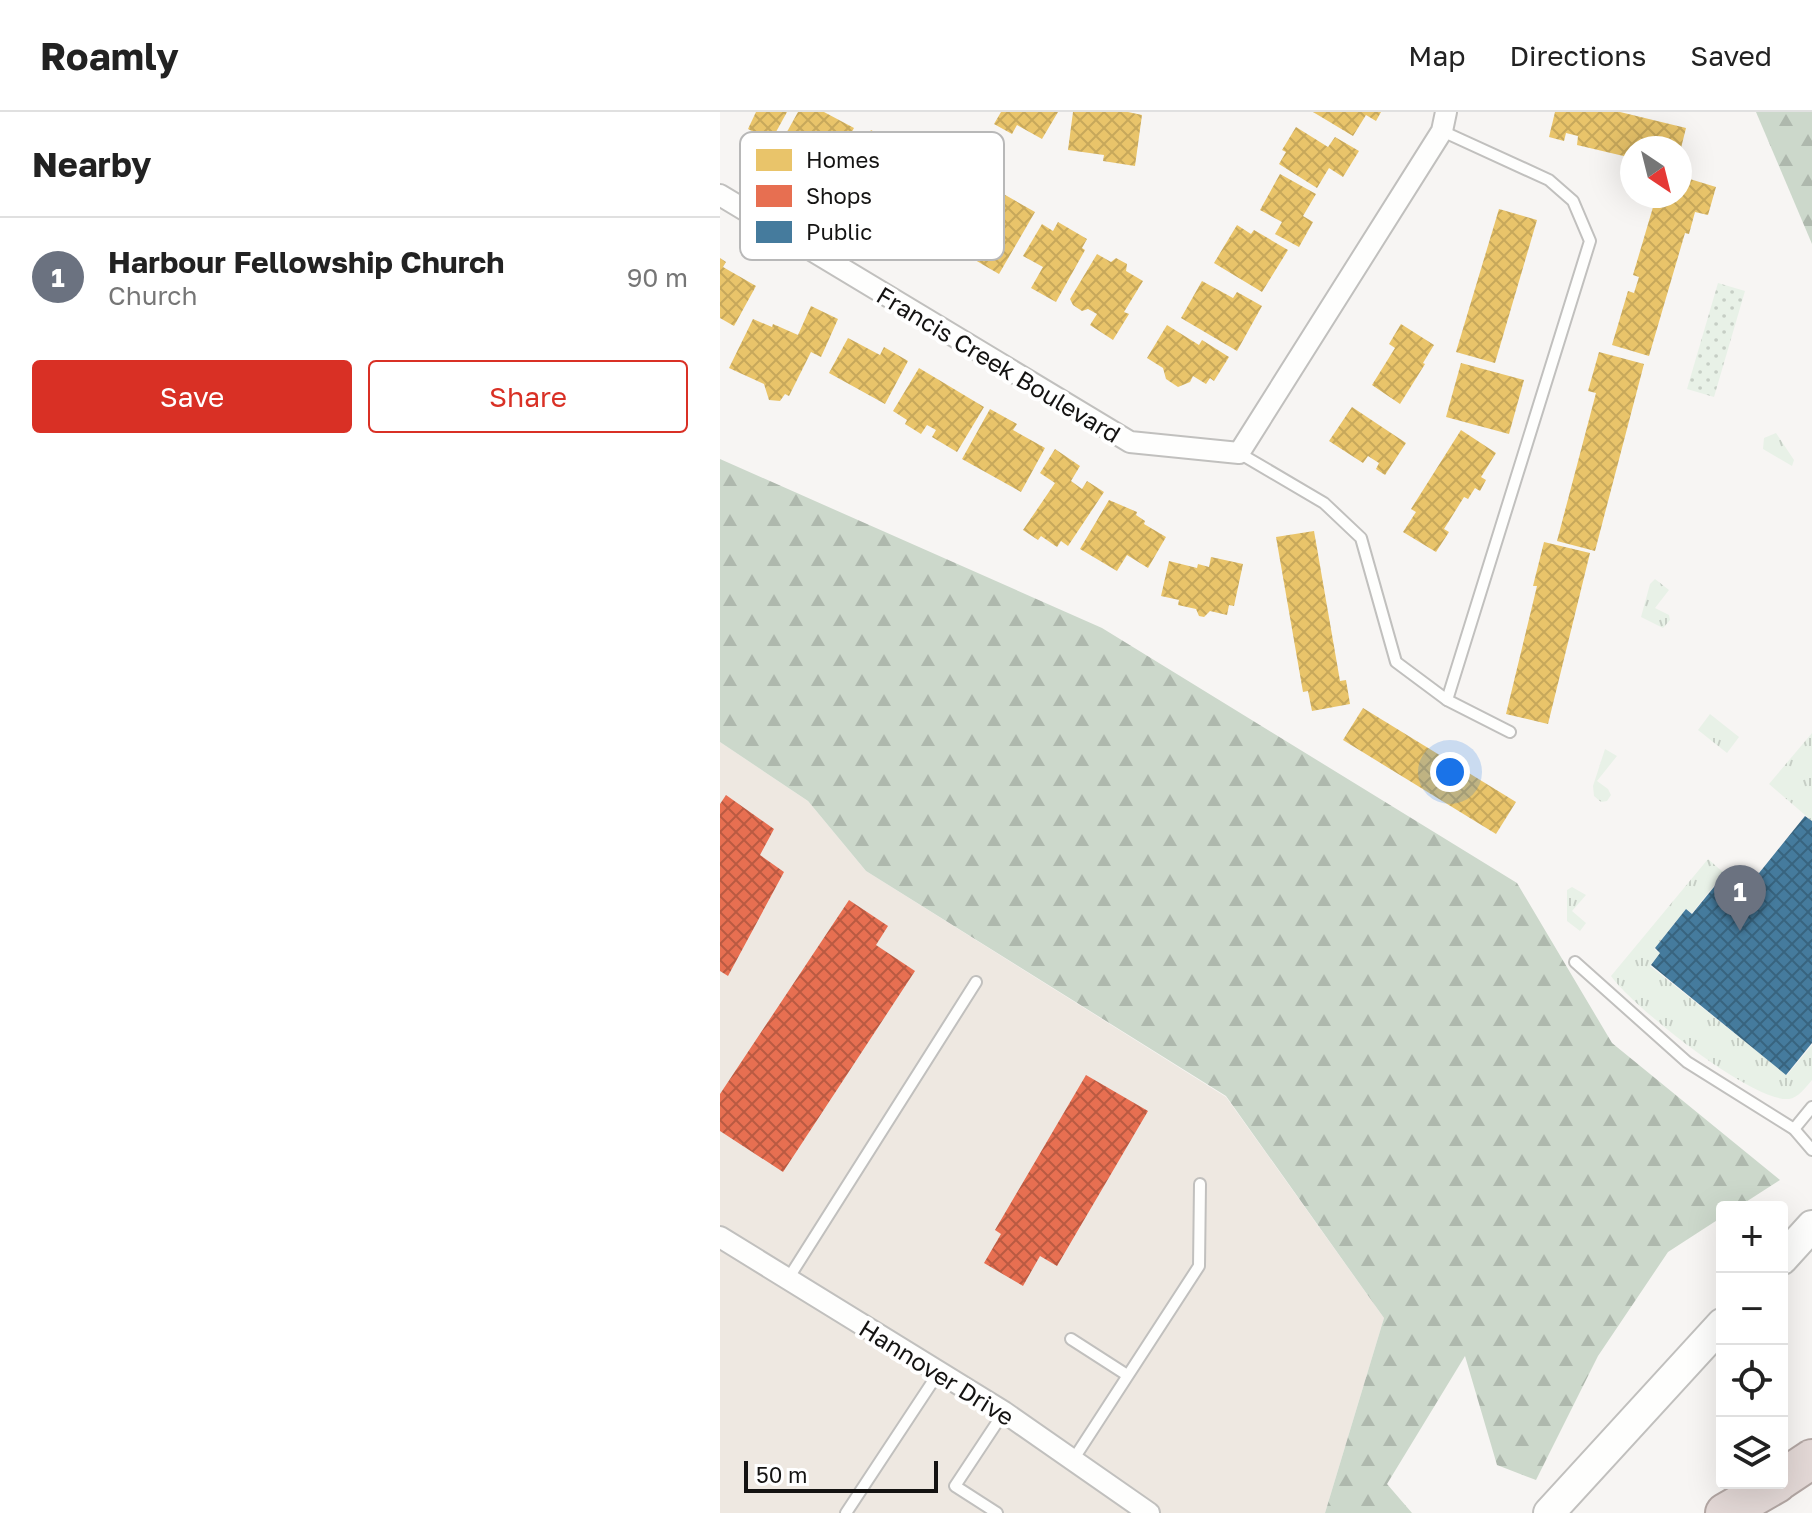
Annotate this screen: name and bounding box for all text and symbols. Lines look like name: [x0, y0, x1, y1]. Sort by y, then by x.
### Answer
text: Roamly: [40, 33, 179, 78]
text: Map: [1408, 39, 1465, 72]
text: Directions: [1509, 39, 1646, 72]
text: Saved: [1690, 39, 1772, 72]
legend: [740, 132, 1004, 260]
north arrow: [1620, 136, 1692, 208]
text: Nearby: [32, 144, 152, 184]
text: Homes: [806, 146, 880, 173]
text: Shops: [806, 182, 872, 209]
text: Public: [806, 218, 872, 245]
text: Harbour Fellowship Church: [108, 244, 504, 280]
text: 1: [51, 262, 65, 293]
text: 90 m: [627, 262, 688, 293]
text: Church: [108, 280, 197, 311]
street label: Francis Creek Boulevard: [872, 280, 1126, 448]
button: Save: [32, 360, 352, 433]
button: Share: [368, 360, 688, 433]
your location: [1430, 752, 1470, 792]
pin: 1: [1714, 865, 1766, 931]
map controls: [1716, 1201, 1788, 1489]
button: +: [1716, 1201, 1788, 1273]
button: −: [1716, 1273, 1788, 1345]
street label: Hannover Drive: [854, 1313, 1020, 1431]
button: locate: [1716, 1345, 1788, 1417]
button: layers: [1716, 1417, 1788, 1489]
scale bar: [744, 1457, 938, 1493]
text: 50 m: [756, 1461, 807, 1488]

